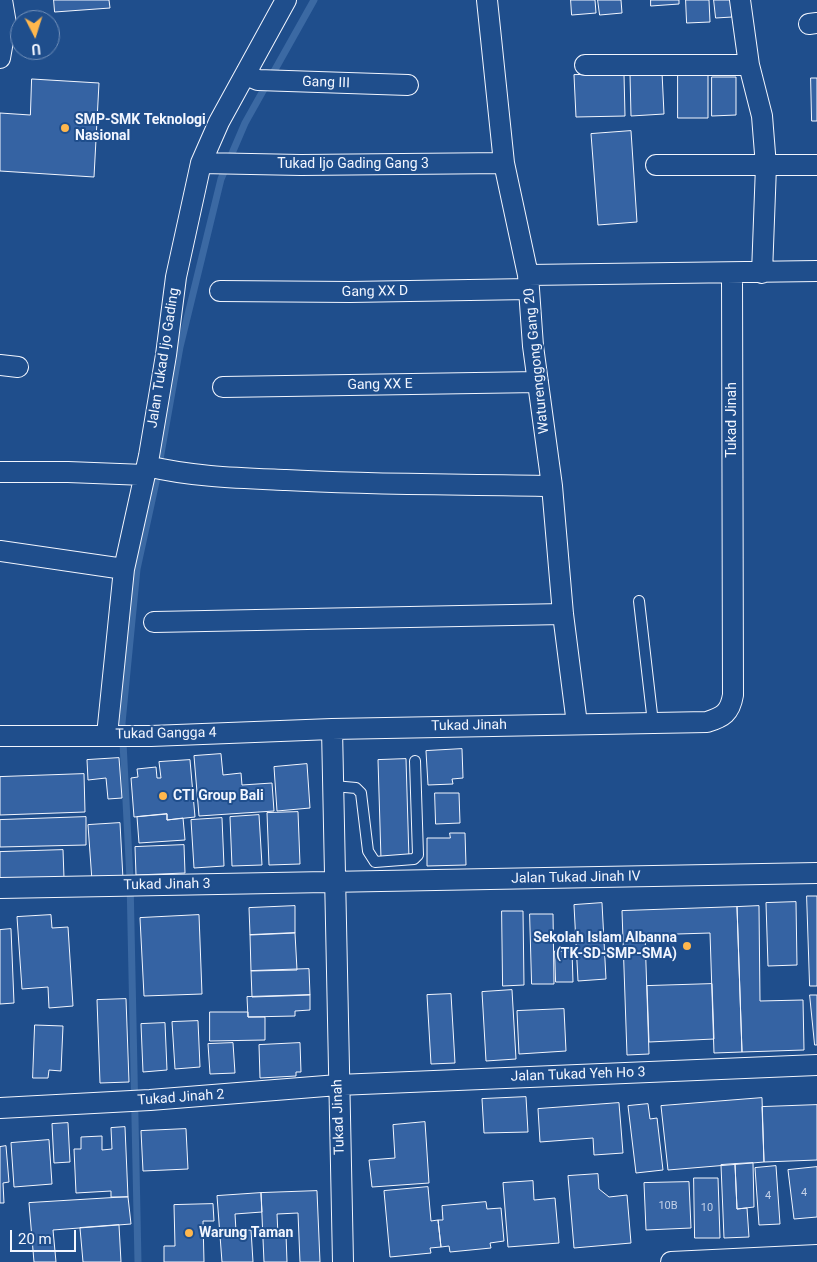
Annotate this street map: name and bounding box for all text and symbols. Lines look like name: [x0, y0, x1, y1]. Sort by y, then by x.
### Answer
north arrow: [10, 10, 60, 60]
text: U: [31, 41, 42, 57]
street label: Gang III: [302, 74, 350, 92]
place label: SMP-SMK Teknologi Nasional: [75, 112, 206, 144]
marker: SMP-SMK Teknologi Nasional: [59, 122, 71, 134]
street label: Tukad Ijo Gading Gang 3: [277, 156, 429, 172]
street label: Gang XX D: [342, 283, 408, 301]
street label: Jalan Tukad Ijo Gading: [145, 287, 183, 429]
street label: Waturenggong Gang 20: [521, 287, 553, 435]
street label: Gang XX E: [347, 376, 413, 394]
street label: Tukad Jinah: [724, 382, 740, 458]
street label: Tukad Jinah: [431, 717, 507, 735]
street label: Tukad Gangga 4: [115, 725, 217, 743]
place label: CTI Group Bali: [173, 788, 264, 804]
marker: CTI Group Bali: [157, 790, 169, 802]
street label: Jalan Tukad Jinah IV: [511, 868, 641, 888]
street label: Tukad Jinah 3: [123, 876, 211, 894]
place label: Sekolah Islam Albanna (TK-SD-SMP-SMA): [533, 930, 677, 962]
marker: Sekolah Islam Albanna (TK-SD-SMP-SMA): [681, 940, 693, 952]
street label: Jalan Tukad Yeh Ho 3: [510, 1064, 646, 1086]
street label: Tukad Jinah: [329, 1079, 349, 1155]
street label: Tukad Jinah 2: [137, 1087, 225, 1109]
house number: 4: [801, 1186, 807, 1200]
house number: 4: [765, 1189, 771, 1203]
house number: 10B: [658, 1199, 678, 1213]
house number: 10: [701, 1201, 713, 1215]
scale bar: [12, 1220, 79, 1252]
place label: Warung Taman: [199, 1225, 293, 1241]
marker: Warung Taman: [183, 1227, 195, 1239]
text: 20 m: [18, 1230, 52, 1248]

